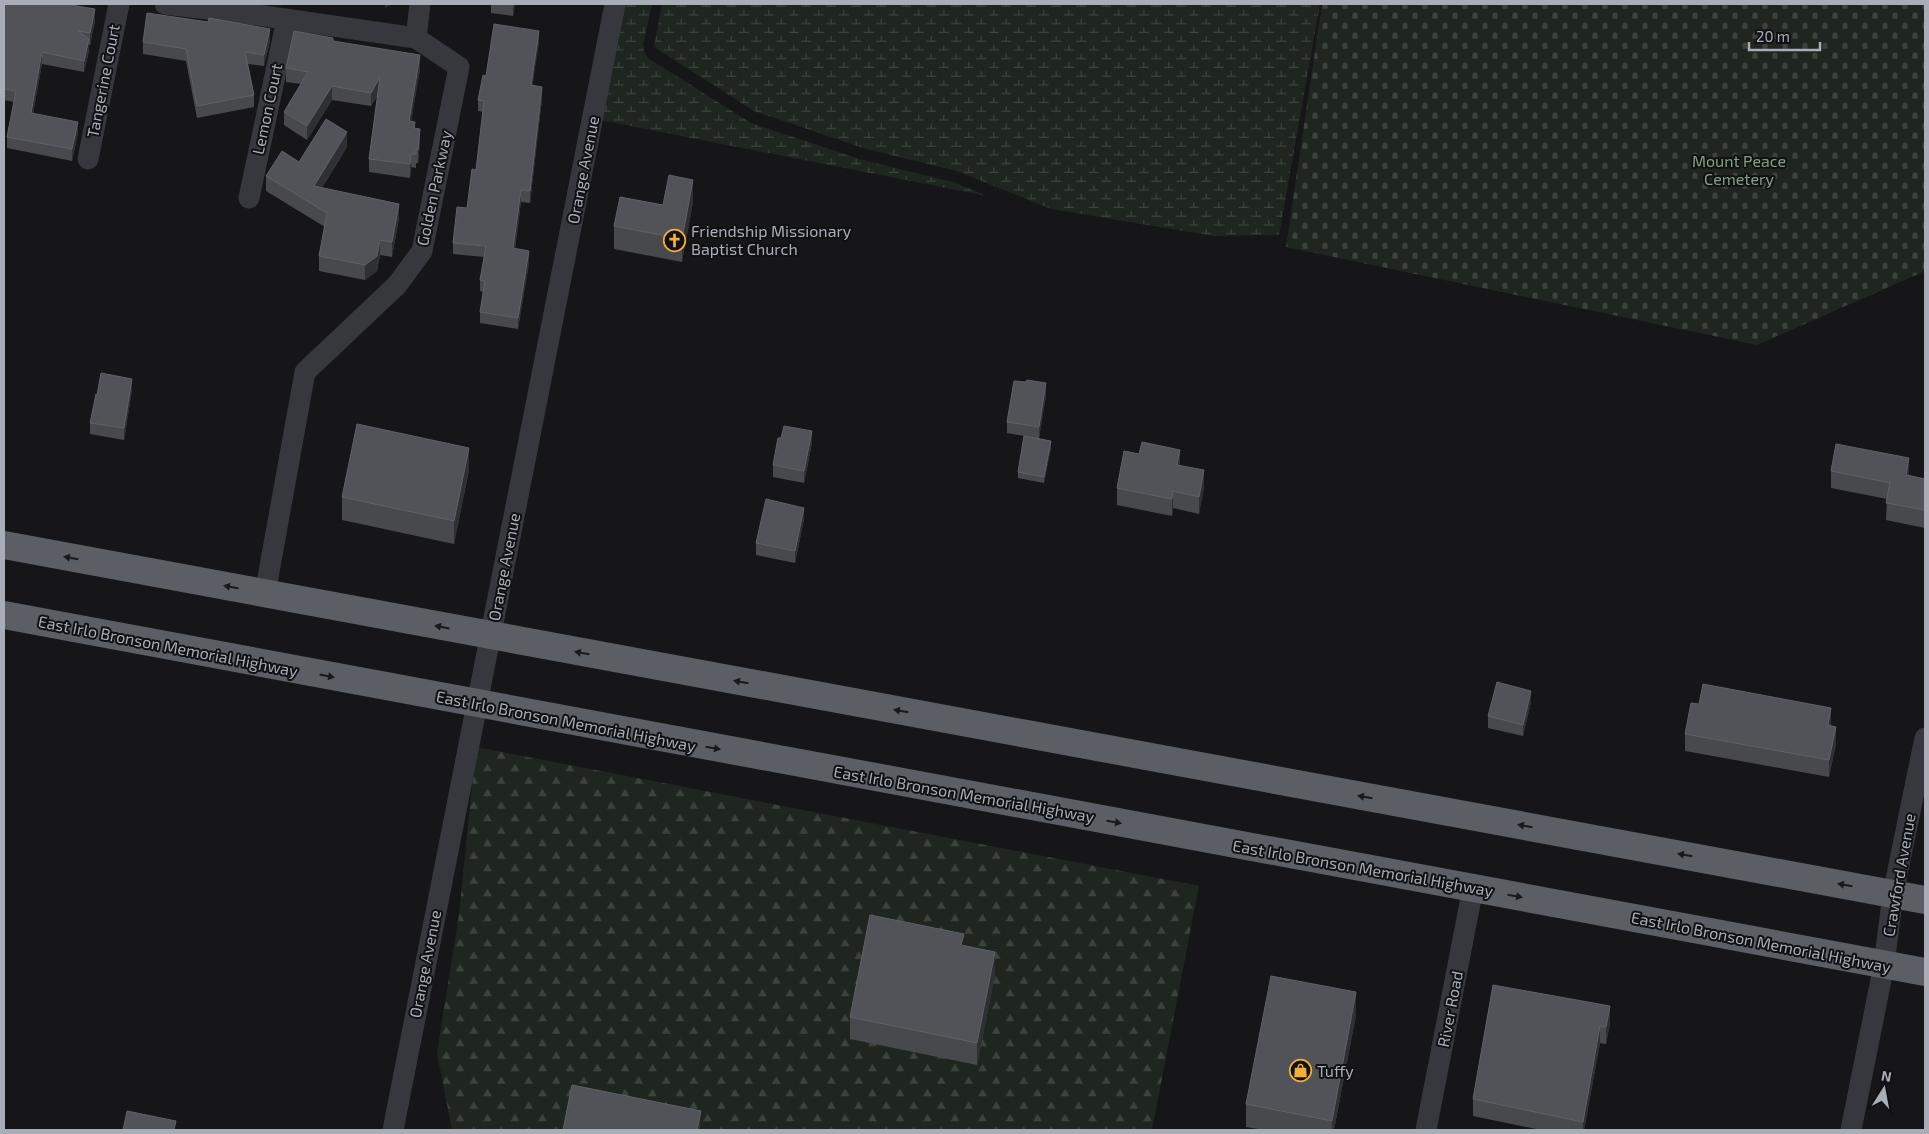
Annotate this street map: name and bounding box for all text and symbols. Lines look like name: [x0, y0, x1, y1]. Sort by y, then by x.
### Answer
scale bar: [1749, 20, 1820, 52]
street label: Tangerine Court: [82, 23, 123, 139]
text: 20 m: [1756, 27, 1790, 45]
street label: Lemon Court: [248, 62, 285, 156]
street label: Orange Avenue: [563, 114, 602, 225]
street label: Golden Parkway: [412, 128, 455, 247]
park label: Mount Peace Cemetery: [1692, 151, 1786, 188]
place label: Friendship Missionary Baptist Church: [691, 221, 852, 258]
church icon: Friendship Missionary Baptist Church: [663, 228, 687, 252]
street label: Orange Avenue: [484, 511, 523, 622]
one-way arrow: [64, 554, 79, 562]
one-way arrow: [223, 583, 239, 591]
street label: East Irlo Bronson Memorial Highway: [37, 611, 300, 680]
one-way arrow: [434, 622, 450, 630]
one-way arrow: [573, 648, 589, 656]
one-way arrow: [319, 672, 334, 680]
one-way arrow: [734, 678, 749, 686]
street label: East Irlo Bronson Memorial Highway: [435, 686, 698, 755]
one-way arrow: [893, 707, 909, 715]
one-way arrow: [706, 744, 721, 752]
street label: East Irlo Bronson Memorial Highway: [832, 761, 1096, 826]
one-way arrow: [1357, 792, 1373, 800]
street label: Crawford Avenue: [1878, 812, 1919, 938]
one-way arrow: [1106, 818, 1121, 826]
one-way arrow: [1518, 822, 1533, 830]
street label: East Irlo Bronson Memorial Highway: [1231, 835, 1495, 900]
one-way arrow: [1677, 851, 1693, 859]
one-way arrow: [1837, 880, 1853, 888]
one-way arrow: [1507, 892, 1522, 900]
street label: East Irlo Bronson Memorial Highway: [1630, 907, 1893, 976]
street label: Orange Avenue: [405, 908, 444, 1019]
street label: River Road: [1433, 969, 1466, 1049]
shop icon: Tuffy: [1289, 1059, 1313, 1083]
place label: Tuffy: [1317, 1061, 1354, 1080]
north arrow: [1859, 1064, 1909, 1114]
text: N: [1880, 1066, 1893, 1085]

